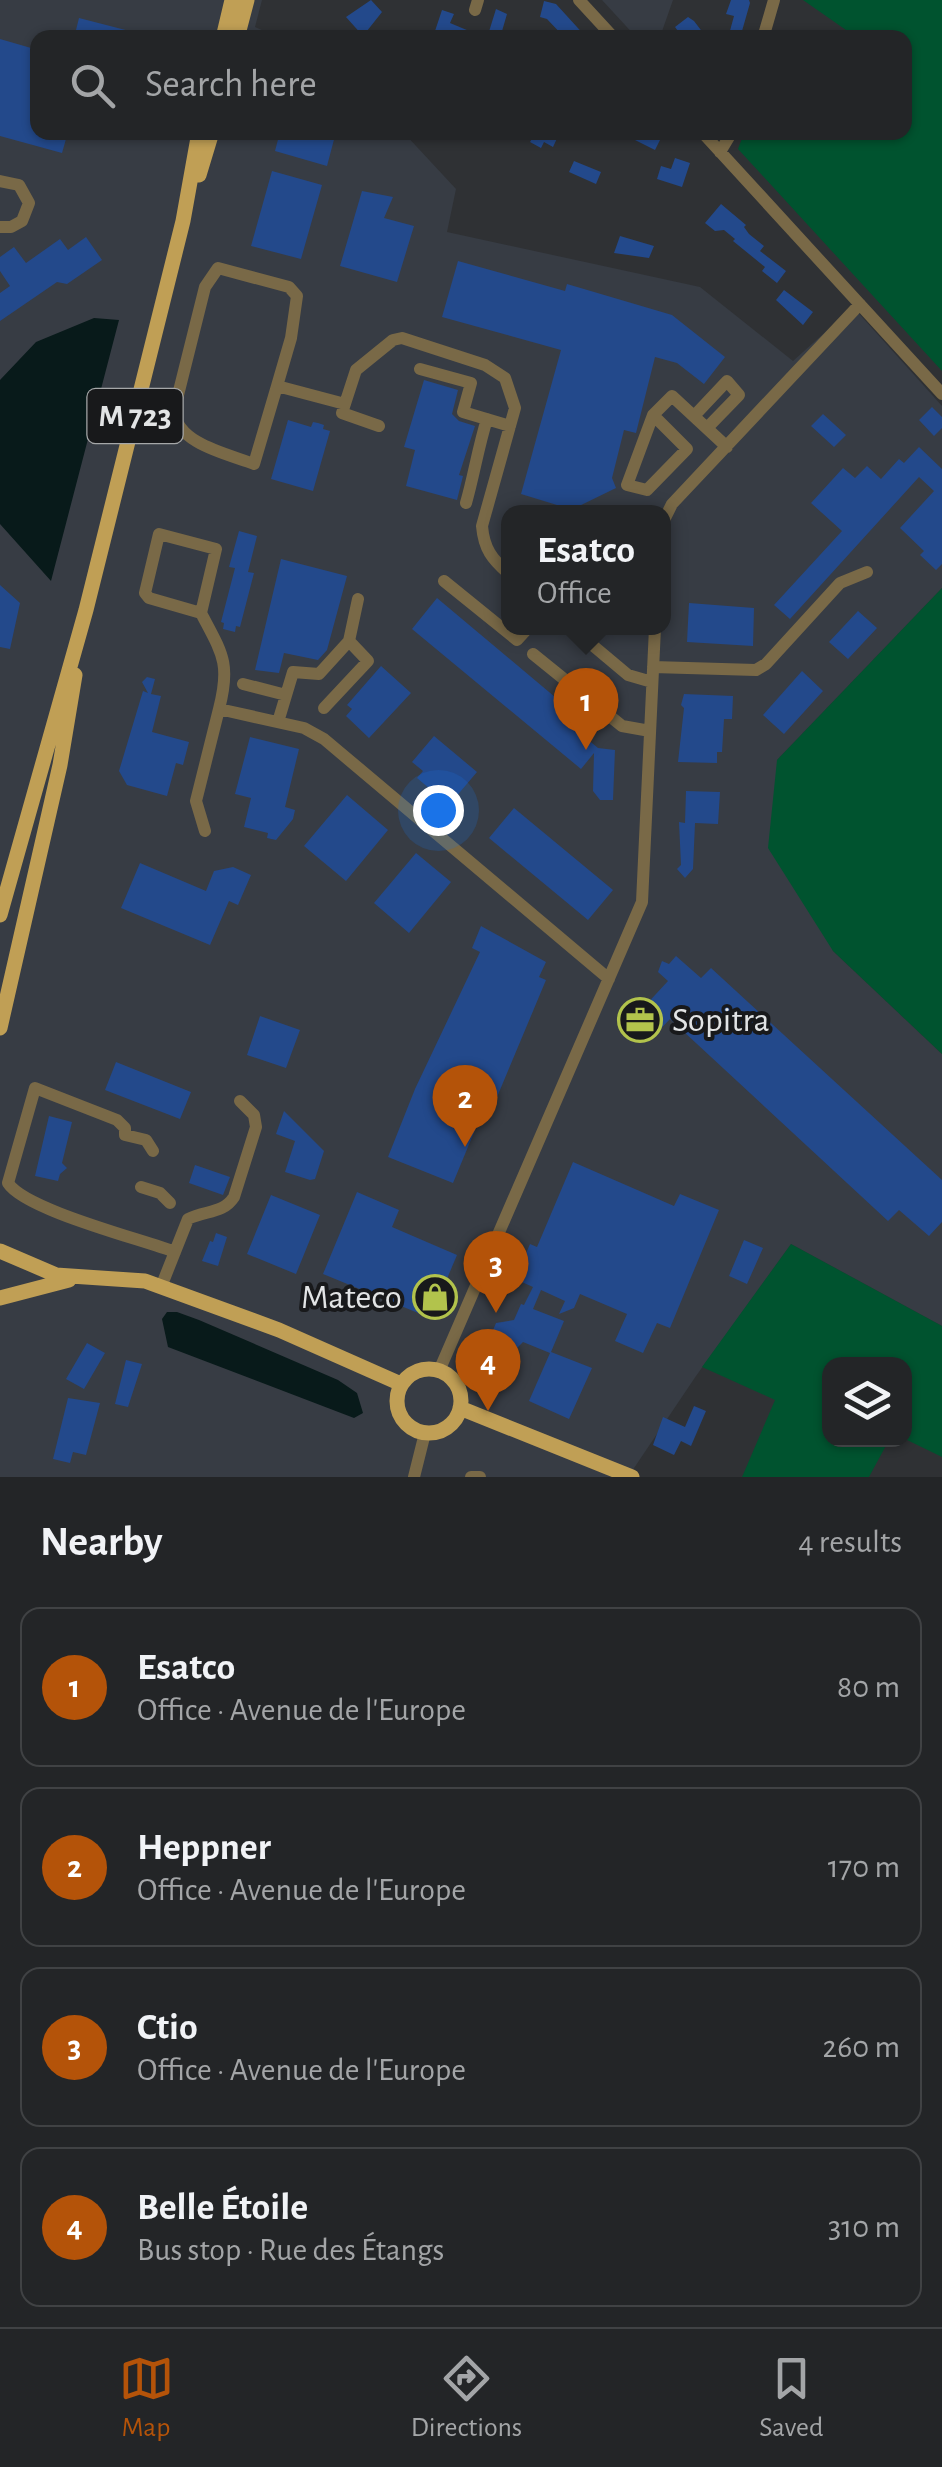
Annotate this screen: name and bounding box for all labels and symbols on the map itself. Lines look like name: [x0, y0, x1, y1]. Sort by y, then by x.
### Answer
road number: M 723: [88, 389, 182, 443]
pin: 1: [554, 668, 618, 750]
your location: [413, 785, 464, 836]
office icon: Sopitra: [617, 997, 663, 1043]
place label: Sopitra: [672, 1003, 770, 1038]
pin: 2: [432, 1064, 498, 1147]
pin: 3: [464, 1230, 528, 1313]
shop icon: Mateco: [412, 1274, 458, 1320]
place label: Mateco: [301, 1280, 402, 1315]
pin: 4: [456, 1328, 520, 1411]

